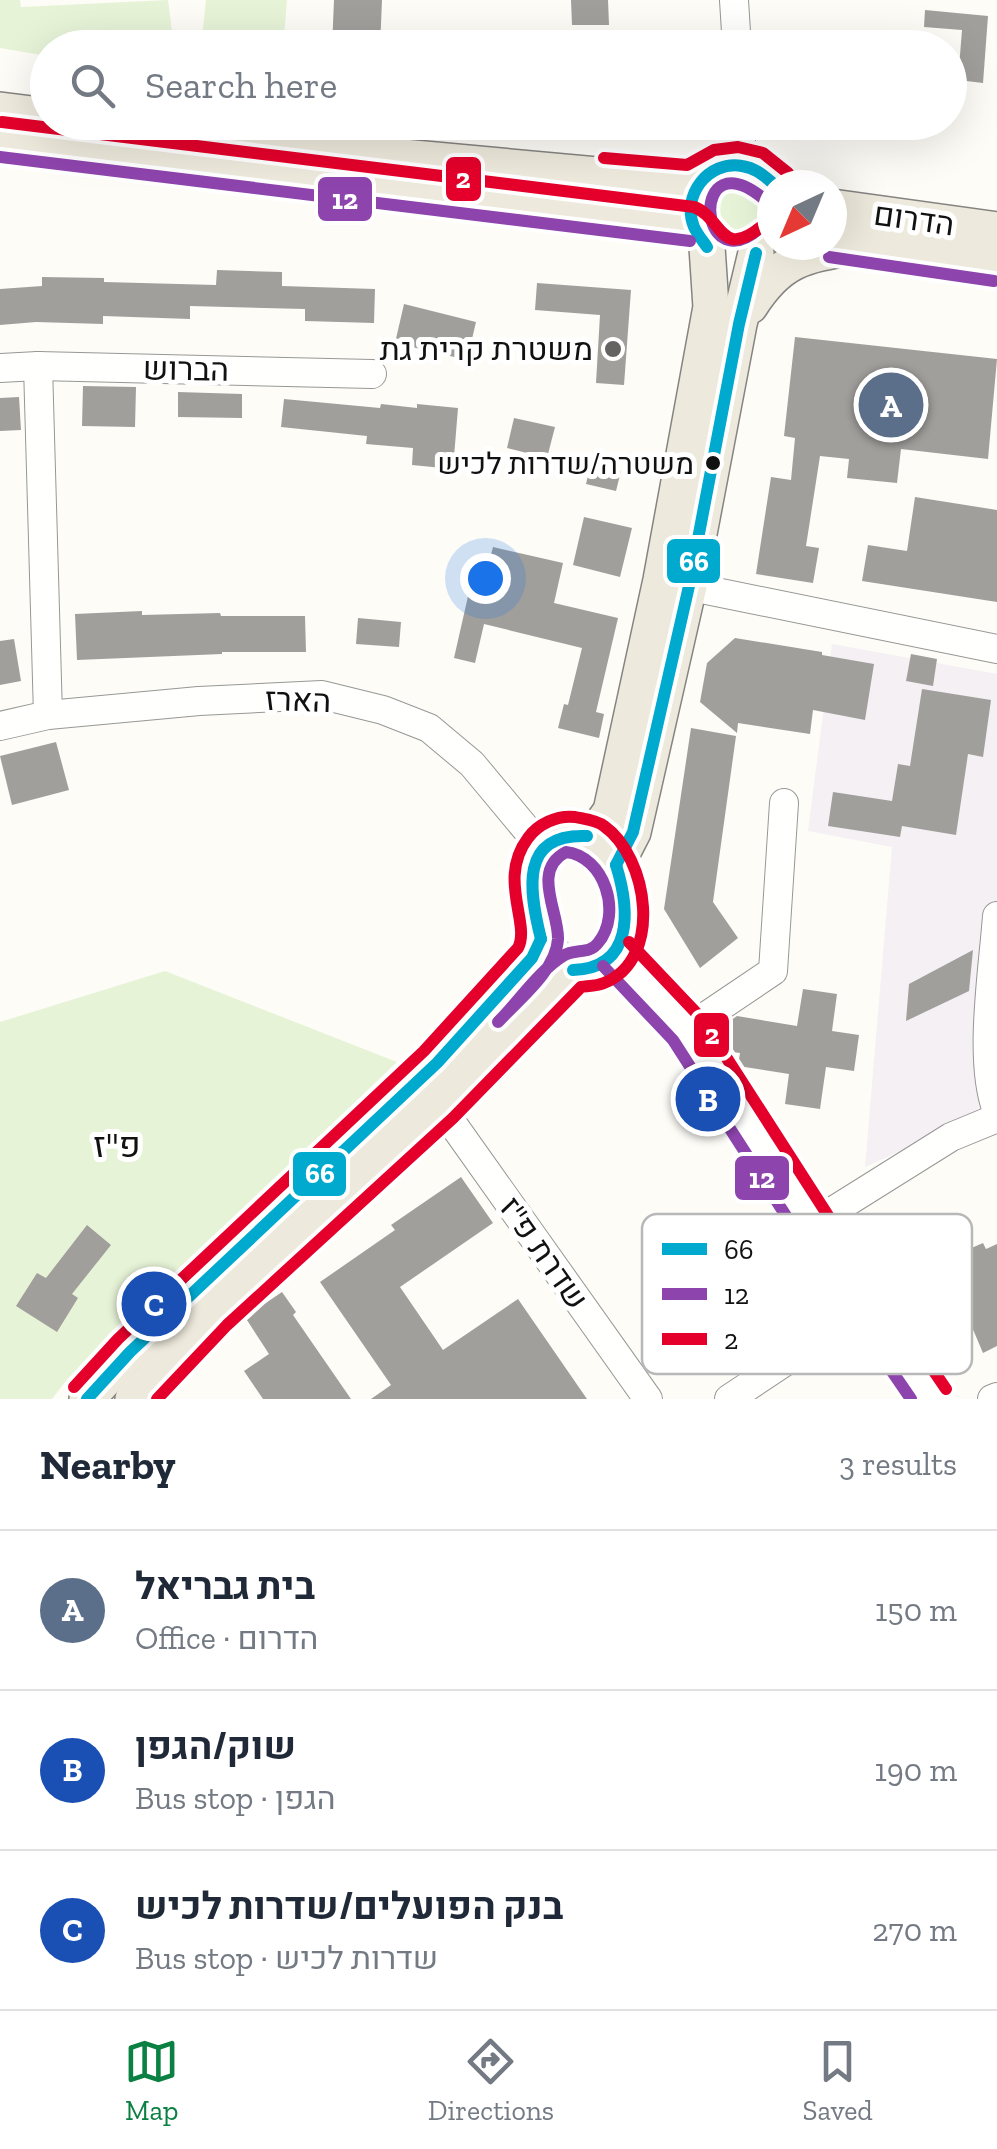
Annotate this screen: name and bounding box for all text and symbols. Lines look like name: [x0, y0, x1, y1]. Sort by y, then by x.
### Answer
search box: [30, 30, 967, 140]
icon: search: [65, 58, 120, 113]
text: Search here: [145, 62, 337, 108]
line badge: 2: [444, 155, 483, 203]
text: 2: [455, 162, 471, 195]
north arrow: [757, 170, 847, 260]
line badge: 12: [316, 175, 374, 223]
text: 12: [332, 183, 358, 216]
street label: הדרום: [871, 195, 957, 243]
place label: משטרת קרית גת: [380, 330, 593, 368]
marker: משטרת קרית גת: [602, 338, 624, 360]
street label: הברוש: [143, 349, 229, 389]
pin: A: [858, 368, 924, 442]
place label: משטרה/שדרות לכיש: [437, 446, 694, 482]
marker: משטרה/שדרות לכיש: [703, 453, 723, 473]
line badge: 66: [665, 537, 722, 585]
text: 66: [679, 545, 709, 578]
your location: [460, 553, 511, 604]
street label: הארז: [264, 680, 332, 720]
line badge: 2: [692, 1011, 731, 1059]
text: 2: [704, 1018, 720, 1051]
pin: B: [676, 1062, 740, 1136]
district label: פ"ז: [93, 1124, 141, 1166]
line badge: 66: [291, 1150, 348, 1198]
line badge: 12: [733, 1154, 791, 1202]
text: 66: [305, 1157, 335, 1190]
text: 12: [749, 1162, 775, 1195]
street label: שדרת פ"ז: [492, 1190, 596, 1316]
legend: [642, 1214, 972, 1374]
text: 66: [724, 1233, 754, 1266]
pin: C: [122, 1266, 186, 1342]
text: 12: [724, 1278, 749, 1311]
text: 2: [724, 1323, 738, 1356]
text: Nearby: [40, 1439, 176, 1490]
text: 3 results: [839, 1445, 957, 1483]
text: בית גבריאל: [135, 1563, 315, 1609]
text: A: [62, 1591, 83, 1629]
text: 150 m: [875, 1591, 957, 1629]
text: Office · הדרום: [135, 1619, 318, 1657]
text: שוק/הגפן: [135, 1723, 296, 1769]
text: B: [63, 1751, 82, 1789]
text: 190 m: [874, 1751, 957, 1789]
text: Bus stop · הגפן: [135, 1779, 335, 1817]
text: בנק הפועלים/שדרות לכיש: [135, 1883, 563, 1929]
text: C: [62, 1911, 83, 1949]
text: 270 m: [872, 1911, 957, 1949]
text: Bus stop · שדרות לכיש: [135, 1939, 438, 1977]
tab: Map: [124, 2034, 179, 2127]
tab: Directions: [428, 2034, 554, 2127]
tab: Saved: [803, 2034, 873, 2127]

